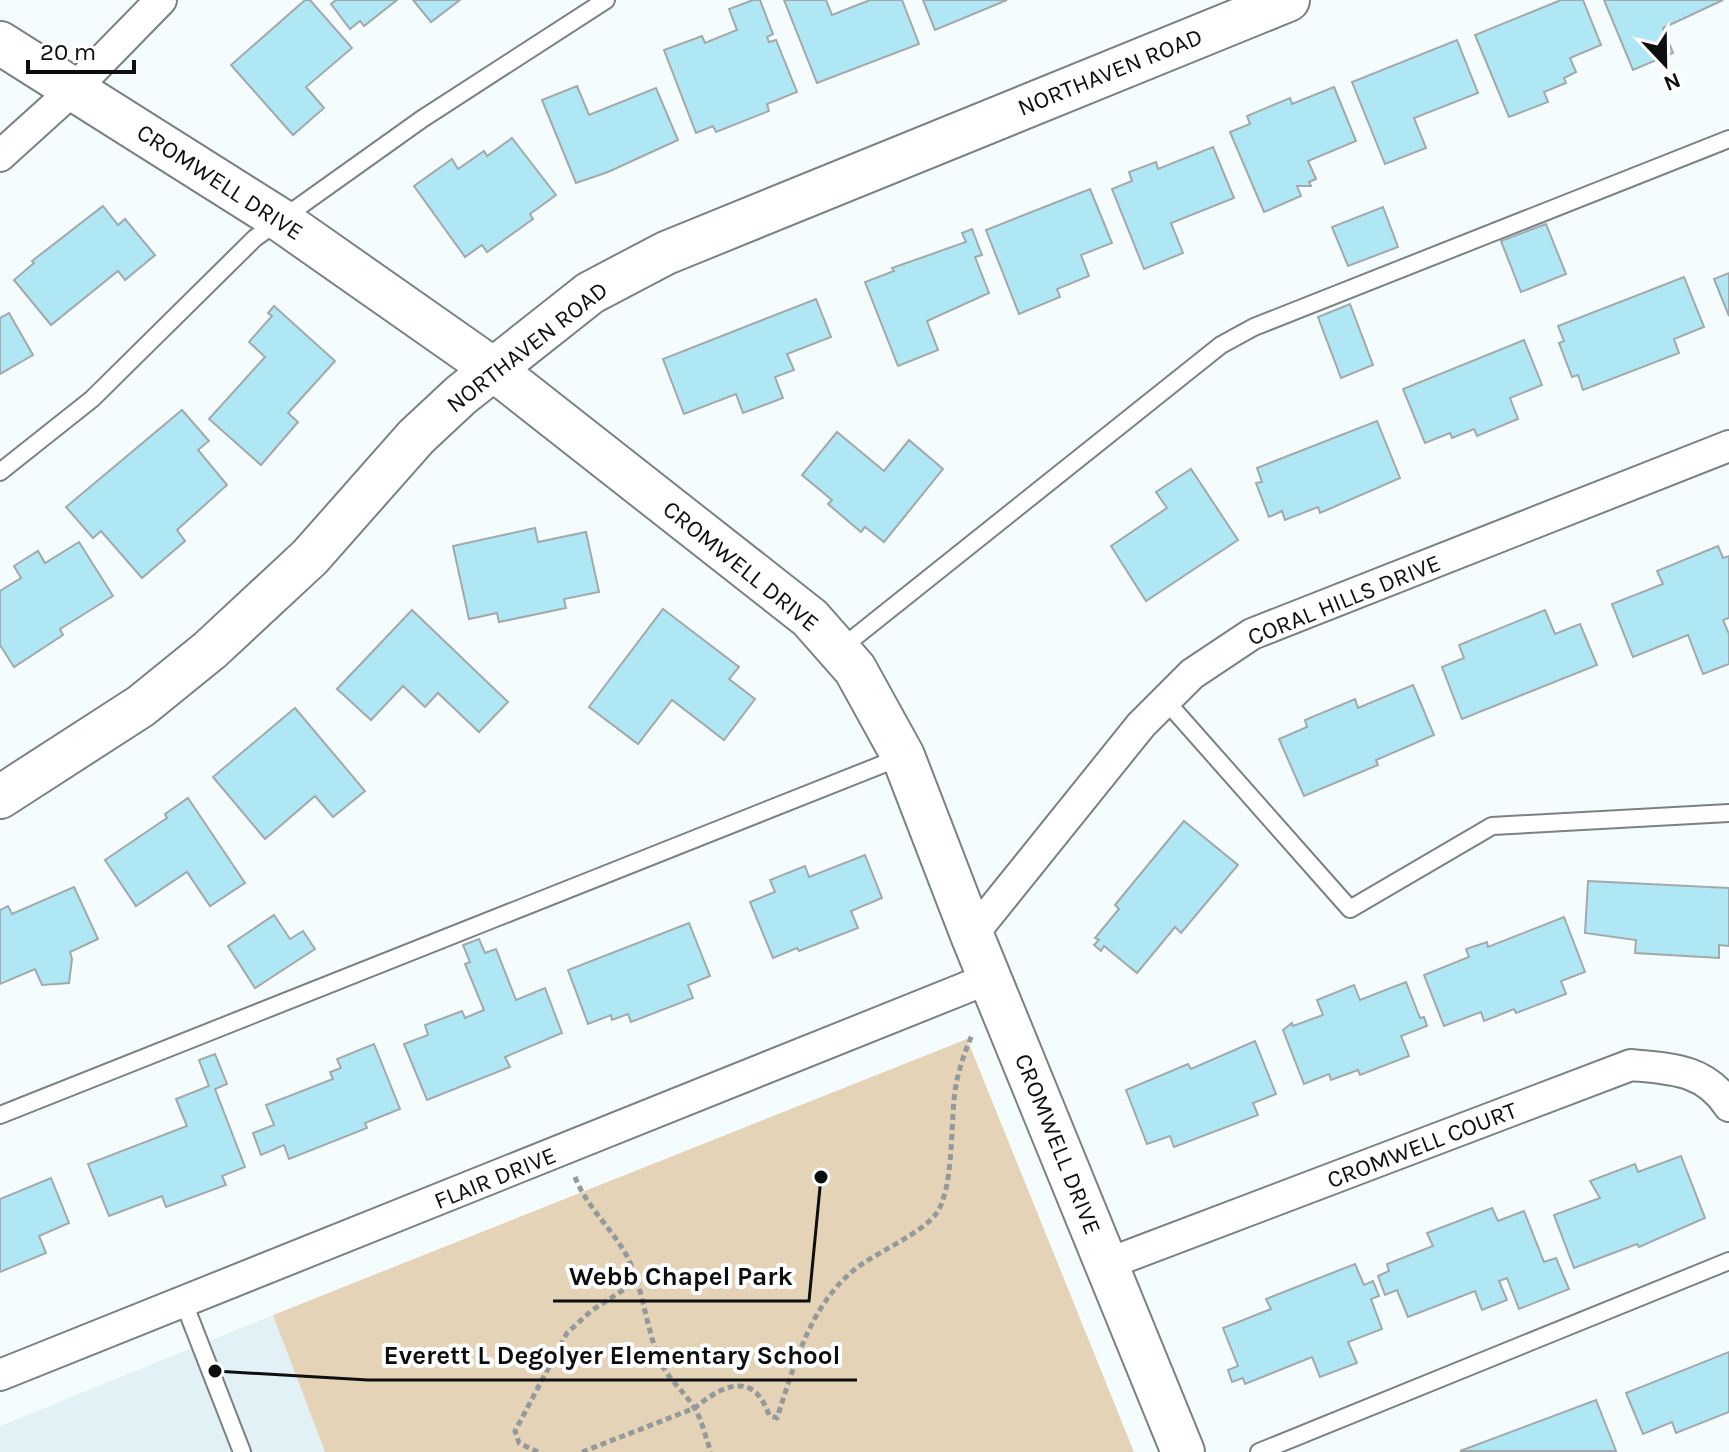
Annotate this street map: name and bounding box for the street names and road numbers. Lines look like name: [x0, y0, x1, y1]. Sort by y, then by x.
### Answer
street label: NORTHAVEN ROAD: [1014, 22, 1206, 122]
street label: CROMWELL DRIVE: [132, 118, 308, 246]
street label: NORTHAVEN ROAD: [441, 275, 613, 419]
street label: CROMWELL DRIVE: [657, 495, 825, 637]
street label: CORAL HILLS DRIVE: [1244, 549, 1444, 651]
street label: CROMWELL DRIVE: [1009, 1049, 1107, 1239]
street label: CROMWELL COURT: [1323, 1096, 1521, 1194]
street label: FLAIR DRIVE: [430, 1141, 560, 1215]

